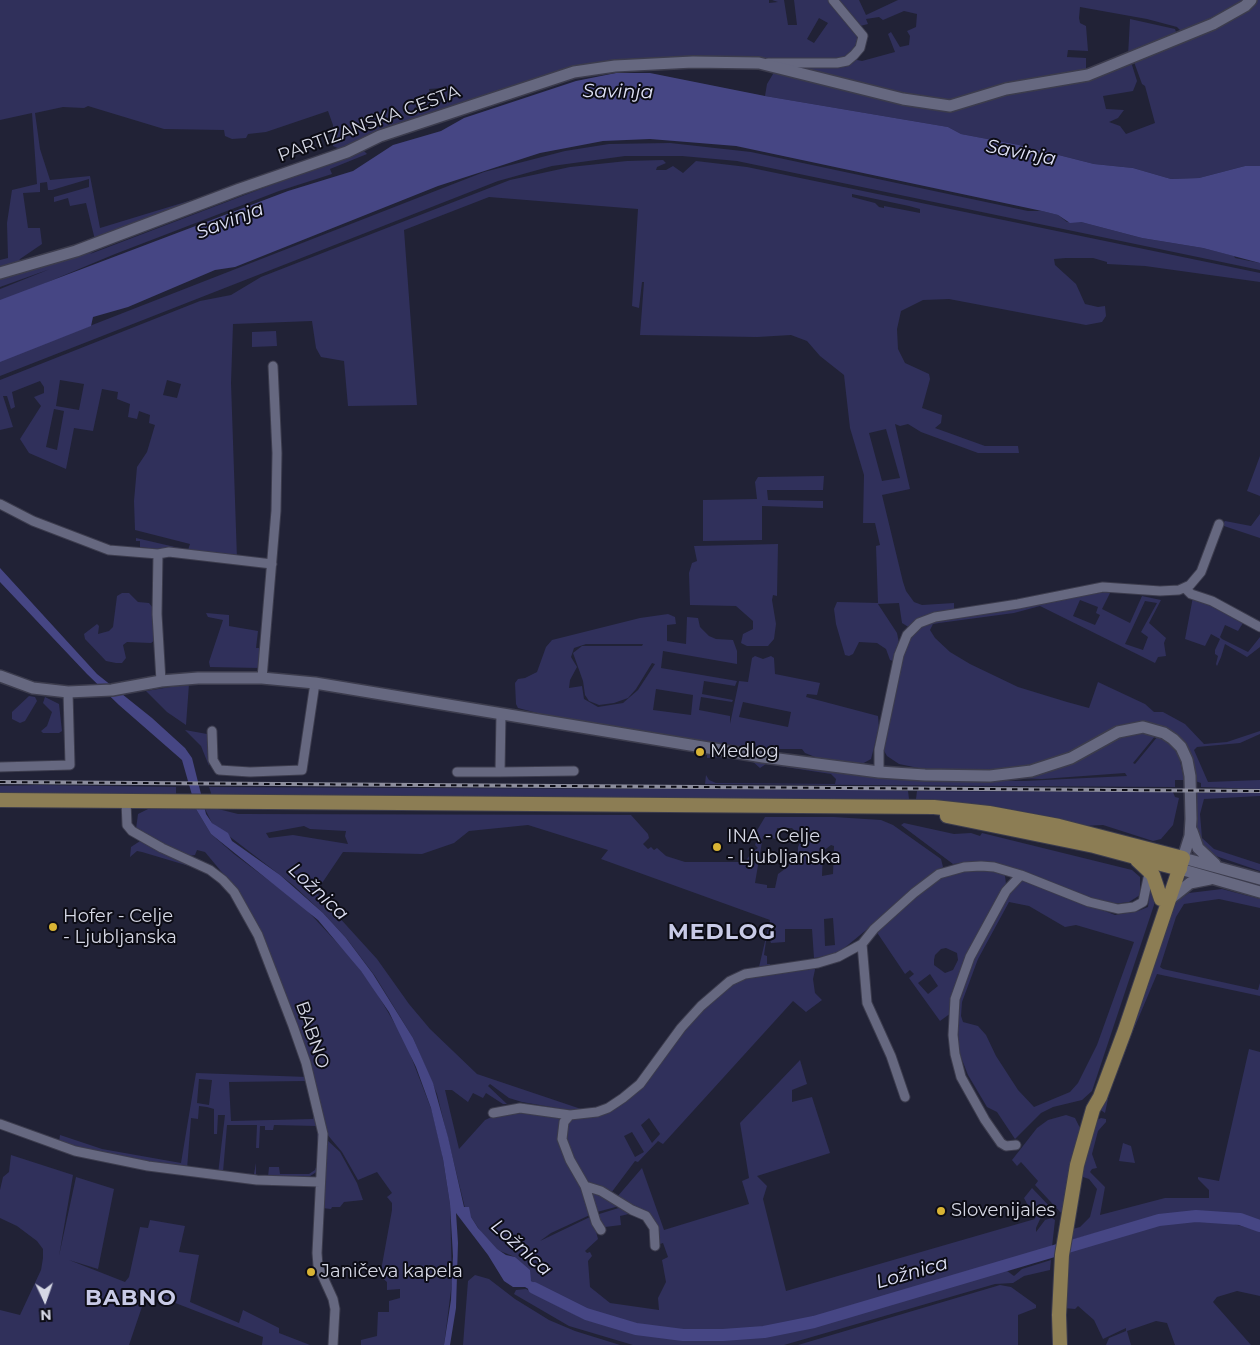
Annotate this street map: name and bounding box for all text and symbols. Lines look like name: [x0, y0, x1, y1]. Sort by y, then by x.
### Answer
water label: Savinja: [582, 80, 654, 104]
street label: PARTIZANSKA CESTA: [275, 81, 463, 167]
water label: Savinja: [984, 135, 1058, 171]
water label: Savinja: [193, 198, 267, 244]
place label: Medlog: [710, 741, 779, 763]
marker: Medlog: [694, 746, 706, 758]
place label: INA - Celje - Ljubljanska: [727, 826, 841, 869]
marker: INA - Celje - Ljubljanska: [711, 841, 723, 853]
water label: Ložnica: [283, 858, 353, 926]
place label: Hofer - Celje - Ljubljanska: [63, 906, 177, 949]
district label: MEDLOG: [667, 920, 777, 946]
marker: Hofer - Celje - Ljubljanska: [47, 921, 59, 933]
street label: BABNO: [290, 999, 334, 1071]
place label: Slovenijales: [951, 1200, 1055, 1222]
marker: Slovenijales: [935, 1205, 947, 1217]
water label: Ložnica: [486, 1215, 556, 1281]
water label: Ložnica: [873, 1252, 951, 1294]
place label: Janičeva kapela: [321, 1261, 463, 1283]
marker: Janičeva kapela: [305, 1266, 317, 1278]
north arrow: [20, 1275, 70, 1325]
district label: BABNO: [84, 1286, 178, 1312]
text: N: [40, 1306, 52, 1324]

